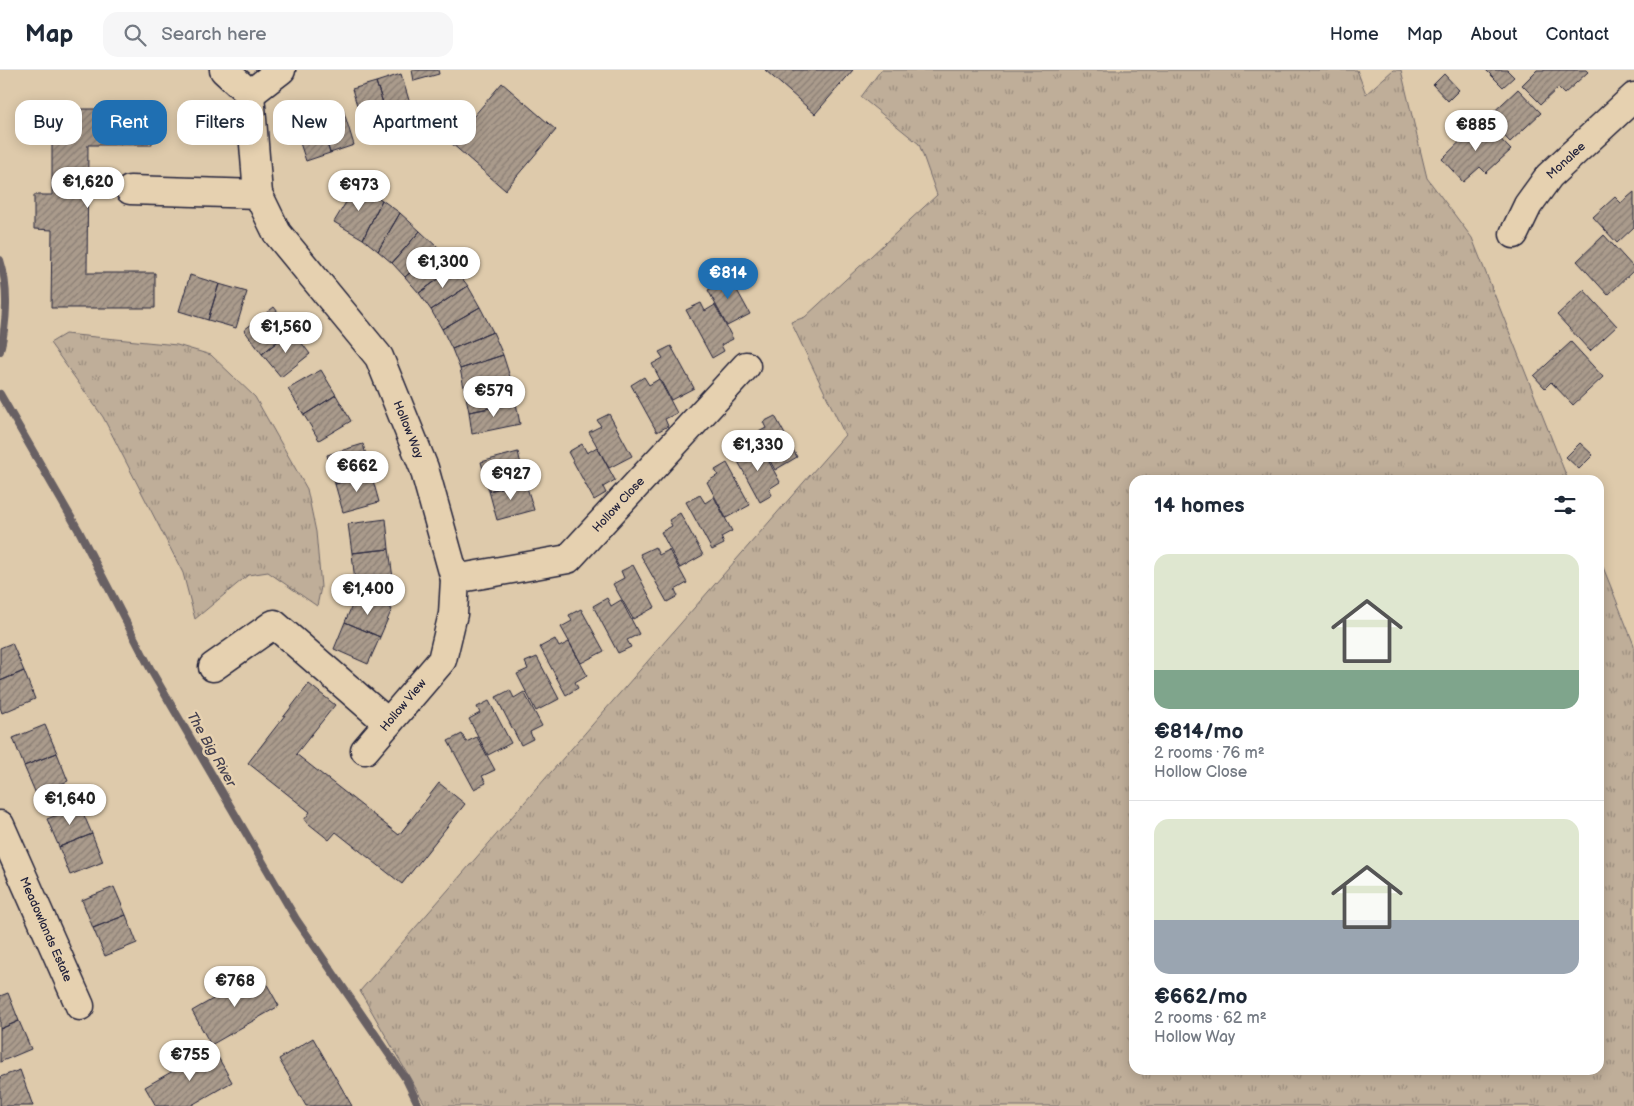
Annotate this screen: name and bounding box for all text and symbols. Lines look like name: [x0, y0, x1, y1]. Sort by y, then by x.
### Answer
search box: [103, 12, 453, 57]
text: Map: [25, 20, 73, 49]
icon: search: [121, 21, 149, 49]
text: Search here: [161, 23, 267, 46]
text: Home: [1330, 24, 1379, 45]
text: Map: [1407, 24, 1443, 45]
text: About: [1471, 24, 1518, 45]
text: Contact: [1546, 24, 1609, 45]
chip: Buy: [15, 100, 82, 145]
chip: Rent: [92, 100, 167, 145]
chip: Filters: [177, 100, 263, 145]
chip: New: [273, 100, 345, 145]
chip: Apartment: [355, 100, 476, 145]
pin: €885: [1446, 109, 1506, 152]
text: €885: [1456, 116, 1496, 135]
street label: Monalee: [1544, 139, 1589, 182]
pin: €1,620: [47, 166, 129, 209]
pin: €973: [329, 170, 389, 212]
text: €1,620: [62, 173, 114, 192]
text: €973: [339, 176, 379, 195]
pin: €1,300: [402, 246, 484, 289]
text: €1,300: [417, 253, 469, 272]
pin: €814: [698, 258, 758, 300]
text: €814: [709, 264, 747, 283]
pin: €1,560: [245, 312, 327, 354]
text: €1,560: [260, 318, 312, 337]
pin: €579: [464, 376, 524, 418]
text: €579: [474, 382, 514, 401]
street label: Hollow Way: [390, 399, 427, 461]
pin: €1,330: [717, 430, 799, 472]
text: €1,330: [732, 436, 784, 455]
pin: €662: [327, 450, 387, 493]
text: €662: [336, 457, 378, 476]
pin: €927: [481, 458, 541, 501]
text: €927: [491, 465, 531, 484]
street label: Hollow Close: [589, 474, 648, 536]
icon: filters: [1551, 491, 1579, 519]
text: 14 homes: [1154, 493, 1245, 518]
pin: €1,400: [327, 574, 409, 616]
text: €1,400: [342, 580, 394, 599]
icon: home: [1322, 586, 1412, 676]
street label: Hollow View: [377, 676, 430, 735]
water label: The Big River: [183, 709, 240, 791]
text: €814/mo: [1154, 719, 1243, 744]
text: 2 rooms · 76 m²: [1154, 744, 1265, 763]
text: Hollow Close: [1154, 763, 1247, 782]
pin: €1,640: [29, 784, 111, 826]
text: €1,640: [44, 790, 96, 809]
icon: home: [1322, 852, 1412, 942]
street label: Meadowlands Estate: [16, 875, 75, 984]
pin: €768: [205, 966, 265, 1008]
text: €768: [215, 972, 255, 991]
text: €662/mo: [1154, 984, 1248, 1009]
text: 2 rooms · 62 m²: [1154, 1009, 1267, 1028]
text: Hollow Way: [1154, 1028, 1235, 1047]
pin: €755: [160, 1040, 220, 1082]
text: €755: [170, 1046, 210, 1065]

